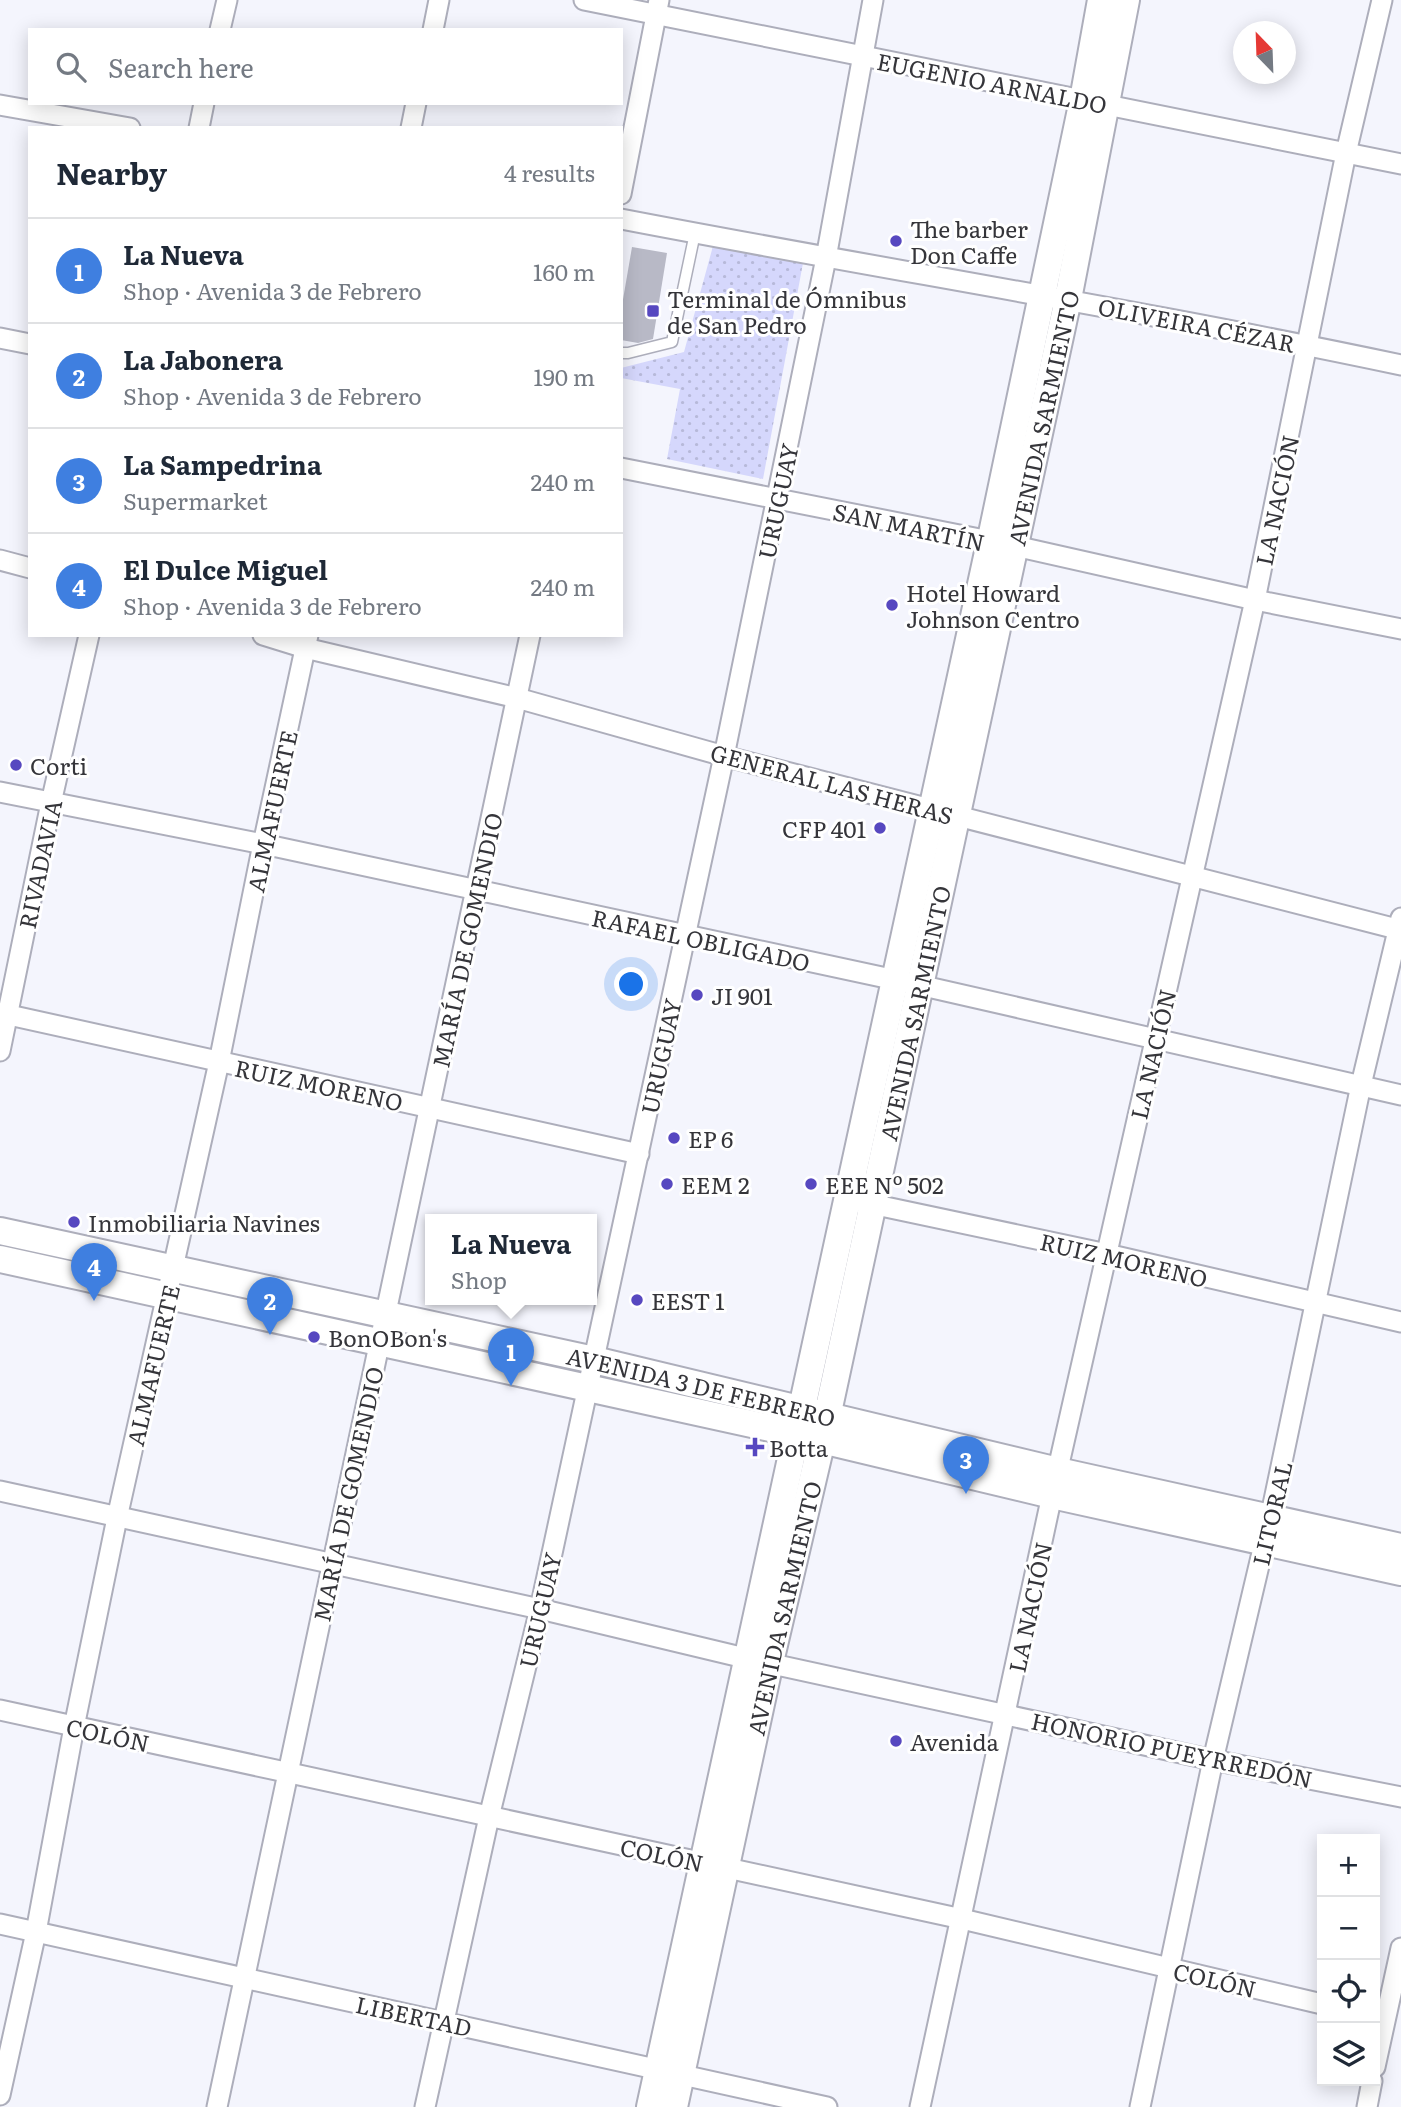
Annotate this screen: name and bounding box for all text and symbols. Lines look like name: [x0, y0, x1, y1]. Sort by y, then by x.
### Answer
north arrow: [1233, 21, 1296, 84]
search box: [28, 28, 623, 105]
street label: EUGENIO ARNALDO: [874, 43, 1110, 121]
text: Search here: [108, 47, 254, 86]
icon: search: [52, 48, 90, 86]
text: Nearby: [56, 150, 167, 194]
text: 4 results: [504, 155, 595, 189]
place label: The barber Don Caffe: [910, 211, 1028, 271]
marker: The barber Don Caffe: [888, 233, 904, 249]
text: La Nueva: [123, 234, 244, 273]
text: 1: [74, 254, 84, 288]
text: 160 m: [533, 254, 595, 288]
text: Shop · Avenida 3 de Febrero: [123, 273, 422, 307]
place label: Terminal de Ómnibus de San Pedro: [667, 281, 906, 341]
street label: AVENIDA SARMIENTO: [998, 287, 1086, 548]
street label: OLIVEIRA CÉZAR: [1095, 288, 1299, 360]
marker: Terminal de Ómnibus de San Pedro: [645, 303, 661, 319]
text: La Jabonera: [123, 339, 283, 378]
text: 2: [73, 359, 85, 393]
text: 190 m: [533, 359, 595, 393]
text: Shop · Avenida 3 de Febrero: [123, 378, 422, 412]
street label: LA NACIÓN: [1246, 432, 1306, 568]
street label: URUGUAY: [748, 440, 806, 562]
text: La Sampedrina: [123, 444, 322, 483]
text: 3: [73, 464, 85, 498]
text: 240 m: [530, 464, 595, 498]
text: Supermarket: [123, 483, 267, 517]
street label: SAN MARTÍN: [830, 493, 988, 559]
text: El Dulce Miguel: [123, 549, 328, 588]
text: 4: [72, 569, 86, 603]
text: 240 m: [530, 569, 595, 603]
place label: Hotel Howard Johnson Centro: [906, 575, 1080, 635]
text: Shop · Avenida 3 de Febrero: [123, 588, 422, 622]
marker: Hotel Howard Johnson Centro: [884, 597, 900, 613]
street label: ALMAFUERTE: [237, 727, 305, 895]
street label: GENERAL LAS HERAS: [707, 734, 957, 832]
place label: Corti: [30, 748, 87, 782]
marker: Corti: [8, 757, 24, 773]
street label: RIVADAVIA: [9, 796, 69, 932]
street label: MARÍA DE GOMENDIO: [422, 809, 510, 1071]
place label: CFP 401: [782, 811, 866, 845]
marker: CFP 401: [872, 820, 888, 836]
street label: AVENIDA SARMIENTO: [870, 882, 958, 1144]
street label: RAFAEL OBLIGADO: [589, 899, 813, 979]
your location: [614, 967, 648, 1001]
place label: JI 901: [711, 978, 773, 1012]
street label: LA NACIÓN: [1120, 985, 1184, 1123]
marker: JI 901: [689, 987, 705, 1003]
street label: URUGUAY: [631, 995, 689, 1117]
street label: RUIZ MORENO: [232, 1050, 406, 1118]
place label: EP 6: [688, 1121, 733, 1155]
marker: EP 6: [666, 1130, 682, 1146]
place label: EEM 2: [681, 1167, 750, 1201]
place label: EEE Nº 502: [825, 1167, 944, 1201]
marker: EEM 2: [659, 1176, 675, 1192]
marker: EEE Nº 502: [803, 1176, 819, 1192]
place label: Inmobiliaria Navines: [88, 1205, 320, 1239]
marker: Inmobiliaria Navines: [66, 1214, 82, 1230]
popup: [425, 1214, 597, 1305]
text: La Nueva: [451, 1223, 571, 1262]
street label: RUIZ MORENO: [1037, 1223, 1211, 1295]
pin: 4: [71, 1243, 117, 1301]
text: Shop: [451, 1262, 507, 1296]
pin: 2: [247, 1277, 293, 1335]
street label: ALMAFUERTE: [117, 1281, 187, 1449]
place label: EEST 1: [651, 1283, 725, 1317]
marker: EEST 1: [629, 1292, 645, 1308]
place label: BonOBon's: [328, 1320, 447, 1354]
pin: 1: [488, 1328, 534, 1386]
marker: BonOBon's: [306, 1329, 322, 1345]
street label: AVENIDA 3 DE FEBRERO: [564, 1338, 839, 1434]
street label: MARÍA DE GOMENDIO: [303, 1363, 391, 1625]
place label: Botta: [769, 1430, 829, 1464]
pin: 3: [943, 1436, 989, 1494]
marker: Botta: [747, 1439, 763, 1455]
street label: LITORAL: [1242, 1457, 1300, 1569]
street label: AVENIDA SARMIENTO: [738, 1477, 829, 1738]
street label: LA NACIÓN: [999, 1539, 1059, 1675]
street label: URUGUAY: [509, 1549, 569, 1671]
street label: HONORIO PUEYRREDÓN: [1028, 1703, 1316, 1795]
street label: COLÓN: [63, 1709, 153, 1759]
place label: Avenida: [910, 1724, 1000, 1758]
marker: Avenida: [888, 1733, 904, 1749]
street label: COLÓN: [617, 1829, 707, 1879]
map controls: [1317, 1834, 1380, 2086]
button: +: [1317, 1834, 1380, 1897]
button: −: [1317, 1897, 1380, 1960]
street label: COLÓN: [1170, 1953, 1260, 2005]
button: locate: [1317, 1960, 1380, 2023]
street label: LIBERTAD: [353, 1986, 475, 2044]
button: layers: [1317, 2023, 1380, 2086]

